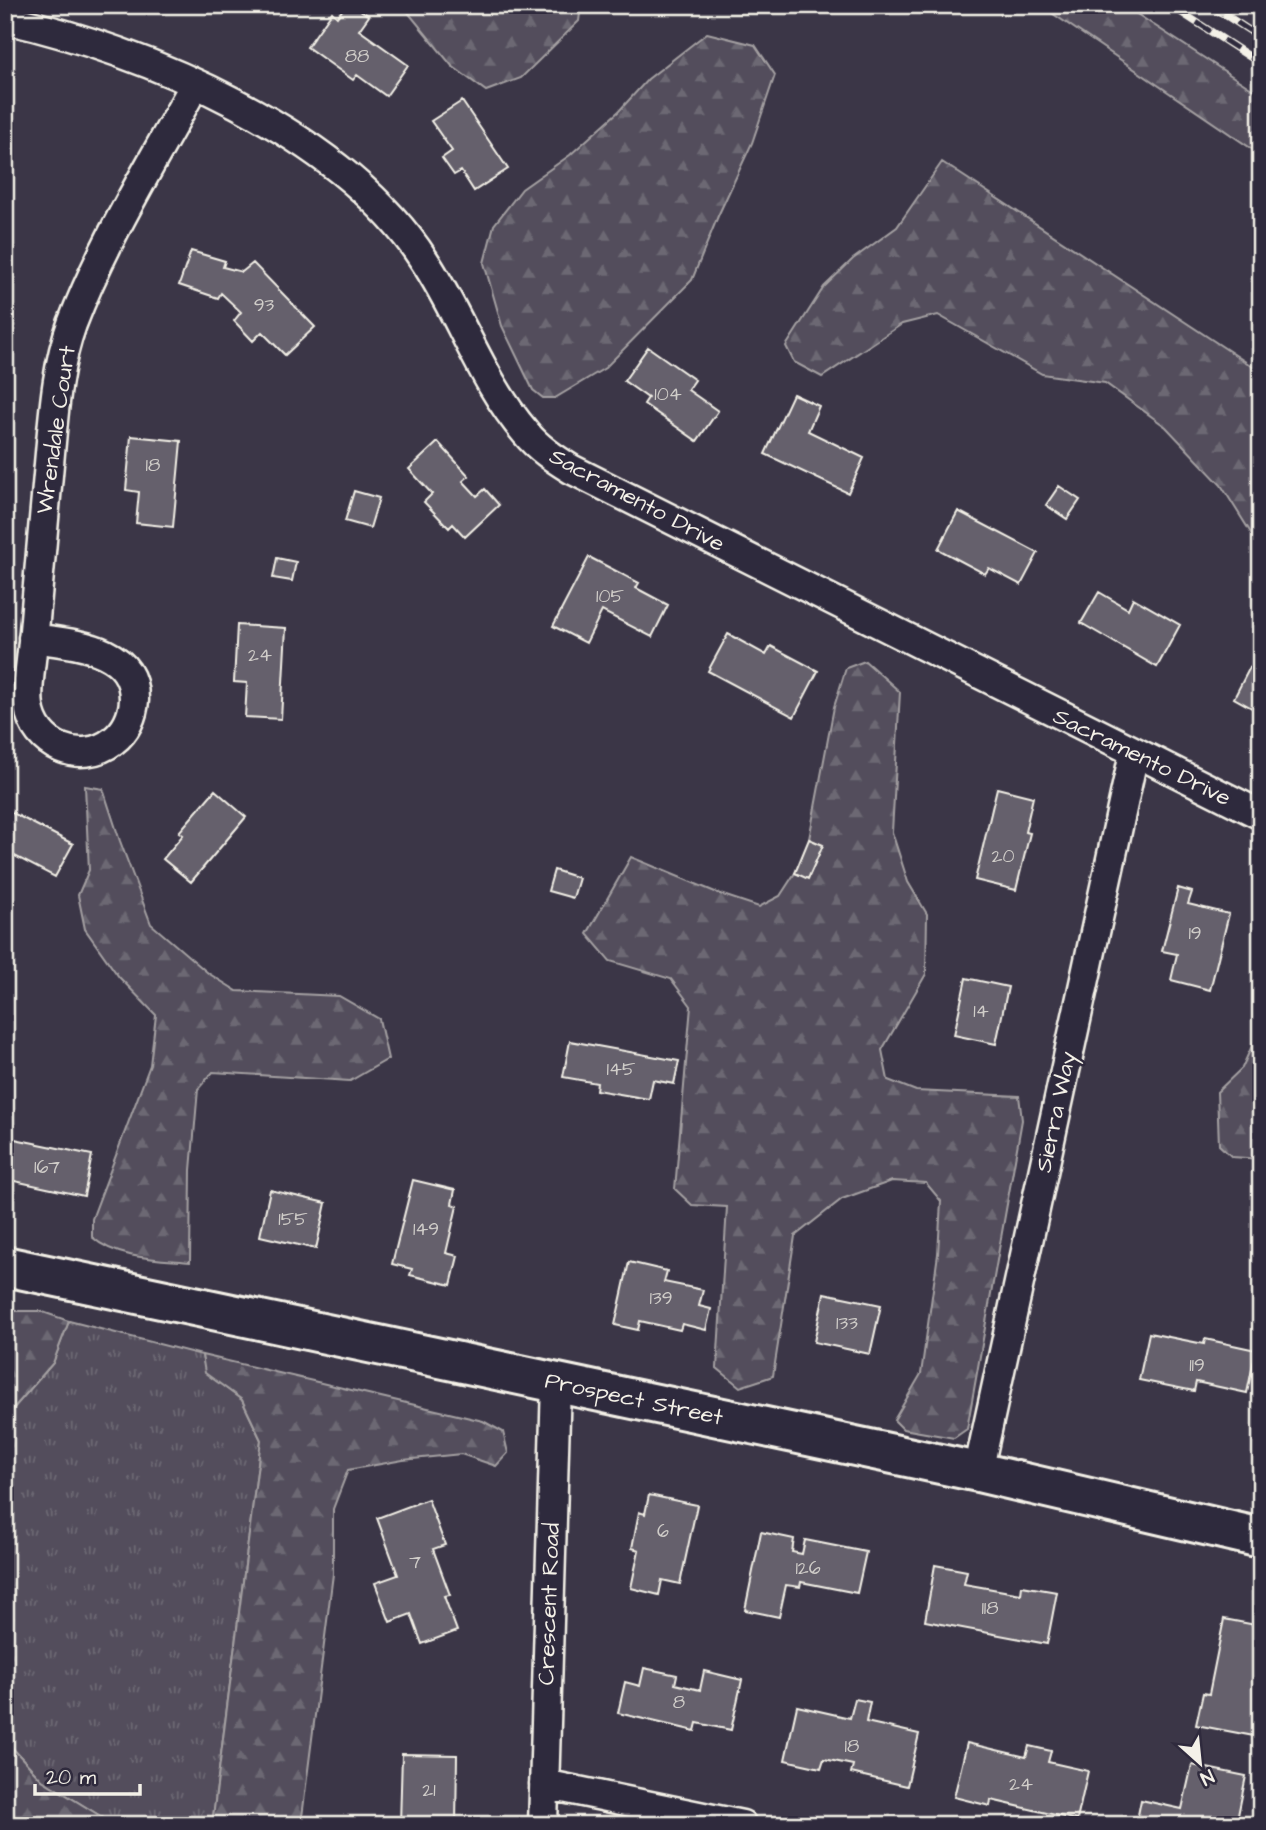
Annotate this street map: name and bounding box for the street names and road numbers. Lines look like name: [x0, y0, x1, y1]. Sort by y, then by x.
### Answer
street label: Wrendale Court: [28, 343, 84, 516]
street label: Sacramento Drive: [544, 440, 730, 560]
street label: Sacramento Drive: [1048, 700, 1236, 814]
street label: Sierra Way: [1028, 1048, 1085, 1176]
street label: Prospect Street: [542, 1365, 727, 1434]
street label: Crescent Road: [530, 1522, 568, 1686]

